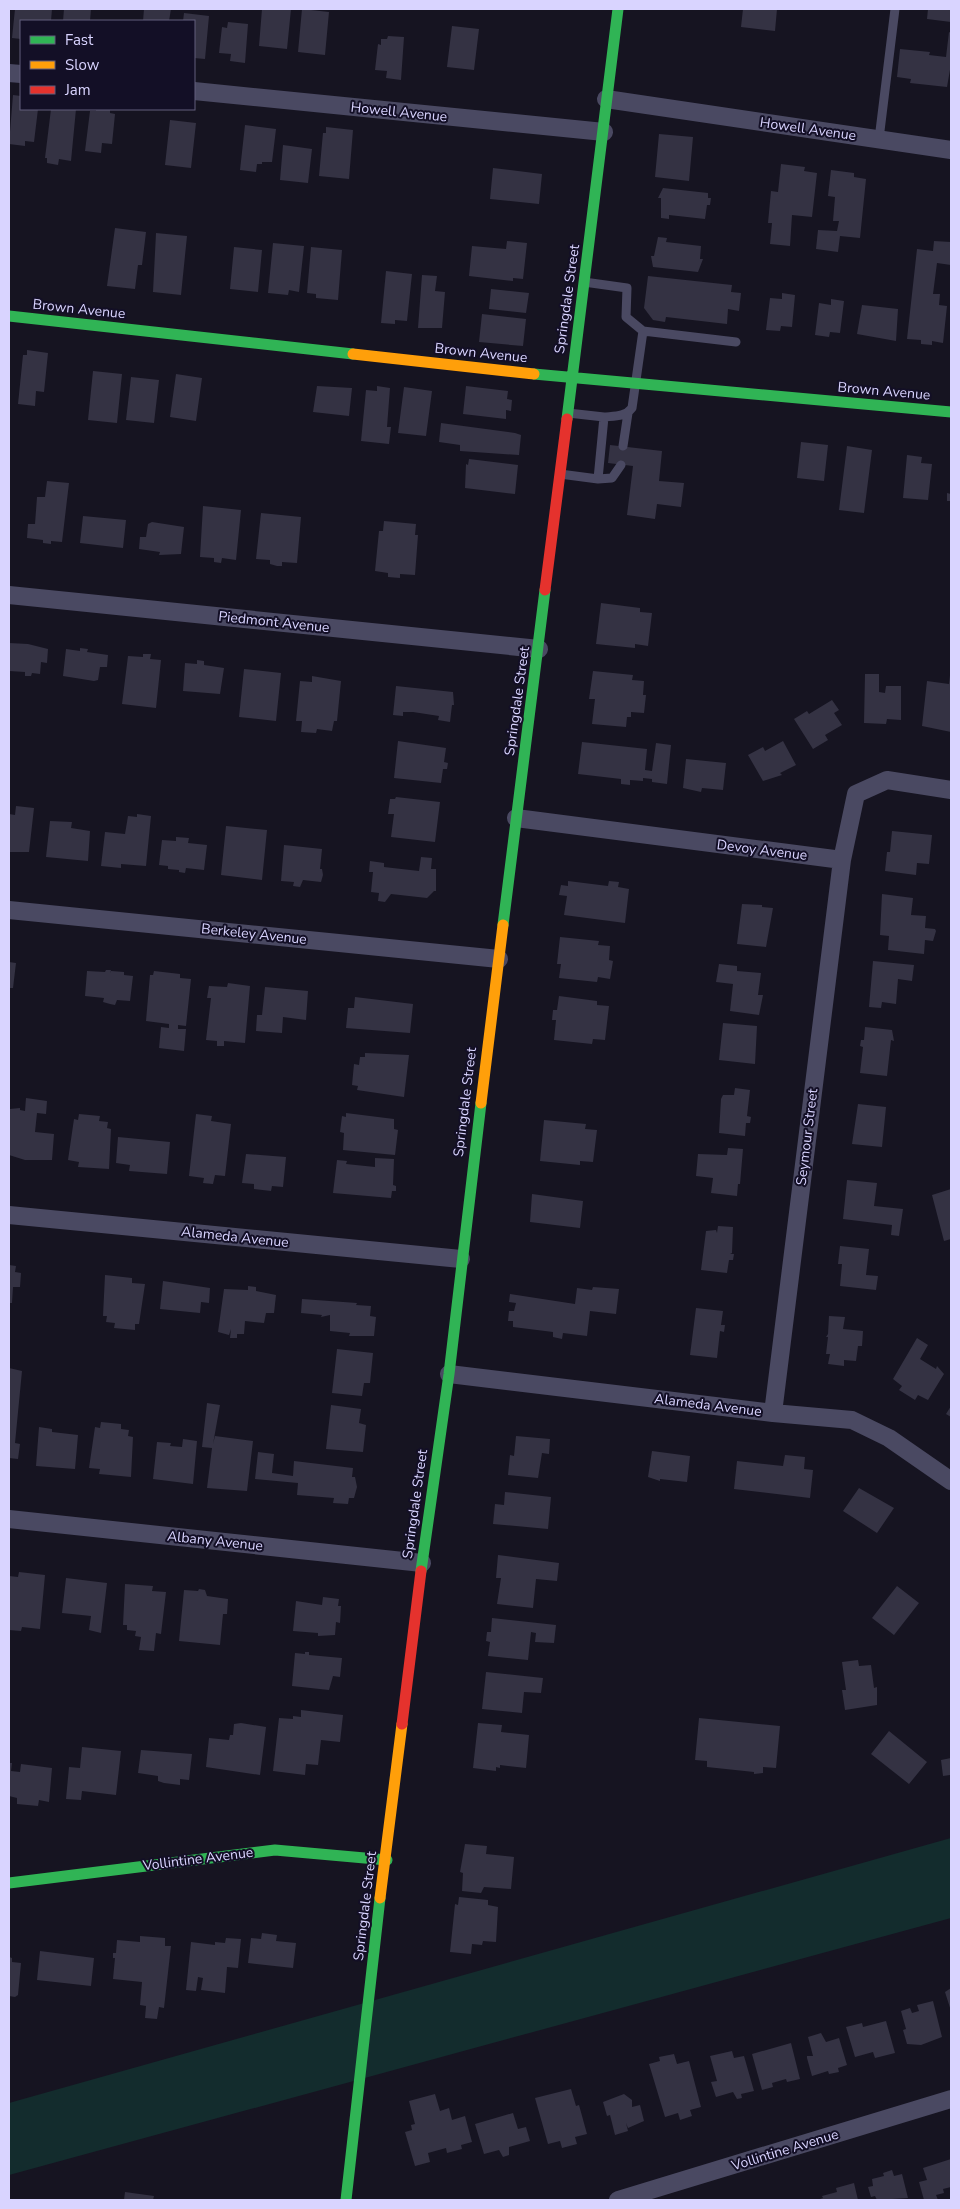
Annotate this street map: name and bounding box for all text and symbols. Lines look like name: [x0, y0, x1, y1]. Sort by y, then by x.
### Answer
legend: [20, 20, 195, 110]
text: Fast: [65, 30, 94, 50]
text: Slow: [65, 55, 100, 75]
text: Jam: [64, 80, 91, 100]
street label: Howell Avenue: [350, 97, 448, 127]
street label: Howell Avenue: [759, 113, 857, 145]
street label: Springdale Street: [550, 243, 584, 355]
street label: Brown Avenue: [32, 295, 126, 323]
street label: Brown Avenue: [434, 339, 528, 367]
street label: Brown Avenue: [837, 377, 931, 405]
street label: Piedmont Avenue: [218, 607, 330, 637]
street label: Springdale Street: [500, 645, 534, 757]
street label: Devoy Avenue: [716, 835, 808, 865]
street label: Berkeley Avenue: [200, 919, 308, 949]
street label: Springdale Street: [449, 1046, 481, 1158]
street label: Seymour Street: [792, 1087, 822, 1187]
street label: Alameda Avenue: [180, 1222, 290, 1252]
street label: Alameda Avenue: [653, 1389, 763, 1421]
street label: Springdale Street: [398, 1448, 432, 1560]
street label: Albany Avenue: [166, 1527, 264, 1555]
street label: Vollintine Avenue: [141, 1843, 254, 1875]
street label: Springdale Street: [349, 1850, 381, 1962]
street label: Vollintine Avenue: [728, 2125, 841, 2176]

